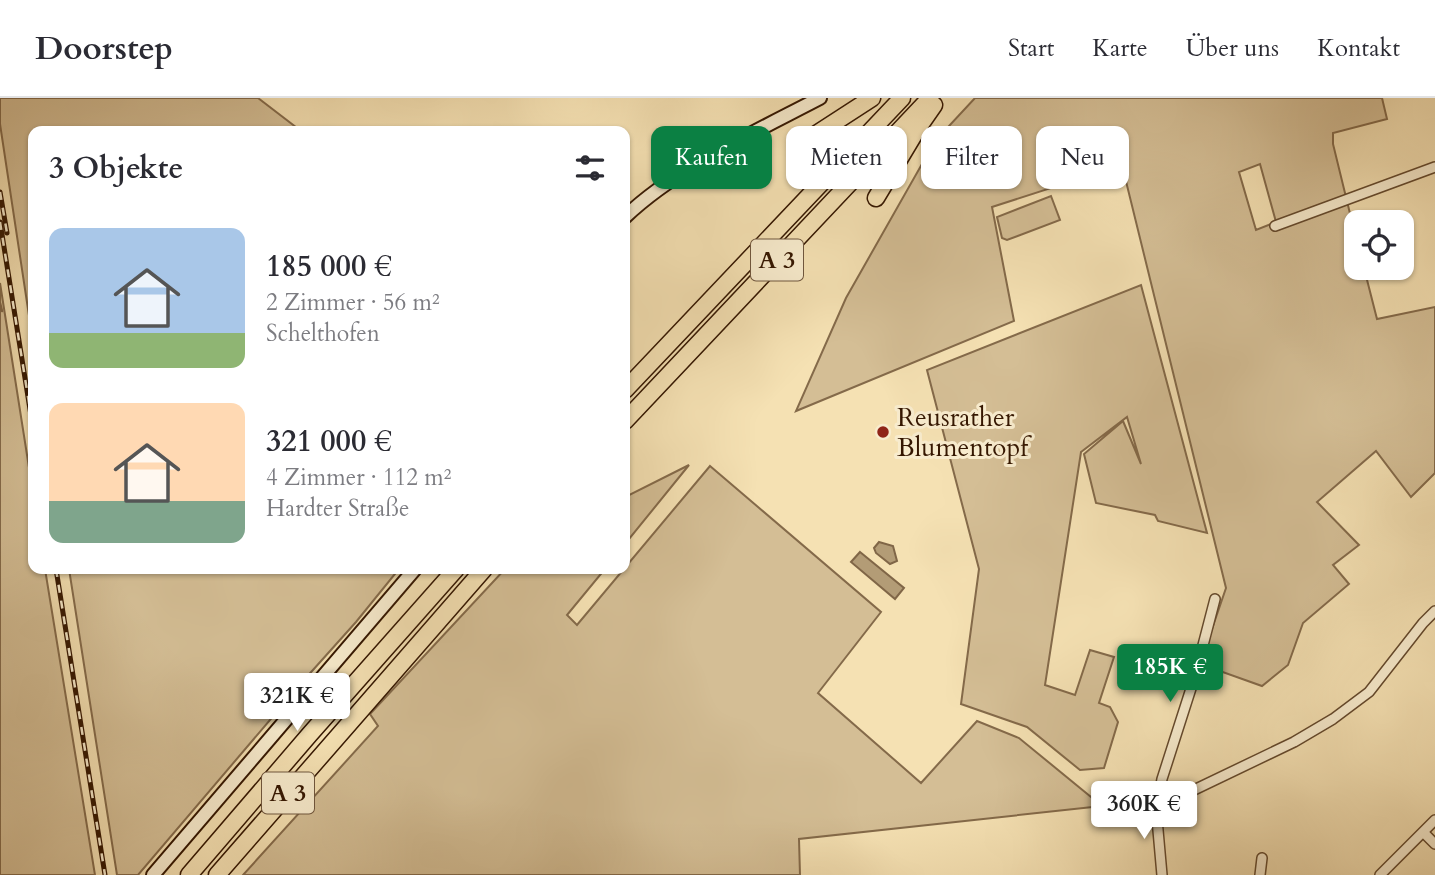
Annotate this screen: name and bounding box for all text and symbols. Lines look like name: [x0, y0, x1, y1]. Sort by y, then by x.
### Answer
text: Doorstep: [35, 26, 173, 71]
text: Start: [1008, 32, 1054, 65]
text: Karte: [1092, 32, 1148, 65]
text: Über uns: [1186, 32, 1279, 65]
text: Kontakt: [1317, 32, 1400, 65]
chip: Kaufen: [651, 126, 772, 189]
chip: Mieten: [786, 126, 907, 189]
chip: Filter: [921, 126, 1022, 189]
chip: Neu: [1036, 126, 1129, 189]
text: 3 Objekte: [49, 148, 183, 189]
icon: filters: [571, 149, 609, 187]
map controls: [1344, 210, 1414, 280]
button: locate: [1344, 210, 1414, 280]
road number: A 3: [751, 240, 803, 280]
text: 185 000 €: [266, 246, 392, 287]
icon: home: [105, 256, 189, 340]
text: 2 Zimmer · 56 m²: [266, 287, 440, 318]
text: Schelthofen: [266, 318, 380, 349]
place label: Reusrather Blumentopf: [897, 400, 1032, 465]
text: 321 000 €: [266, 421, 392, 462]
marker: Reusrather Blumentopf: [875, 424, 891, 440]
icon: home: [105, 431, 189, 515]
text: 4 Zimmer · 112 m²: [266, 462, 451, 493]
text: Hardter Straße: [266, 493, 409, 524]
pin: 185K €: [1113, 644, 1227, 704]
text: 185K €: [1133, 651, 1207, 682]
pin: 321K €: [240, 674, 354, 733]
text: 321K €: [260, 680, 334, 711]
road number: A 3: [262, 772, 314, 814]
pin: 360K €: [1087, 782, 1201, 841]
text: 360K €: [1107, 788, 1181, 819]

